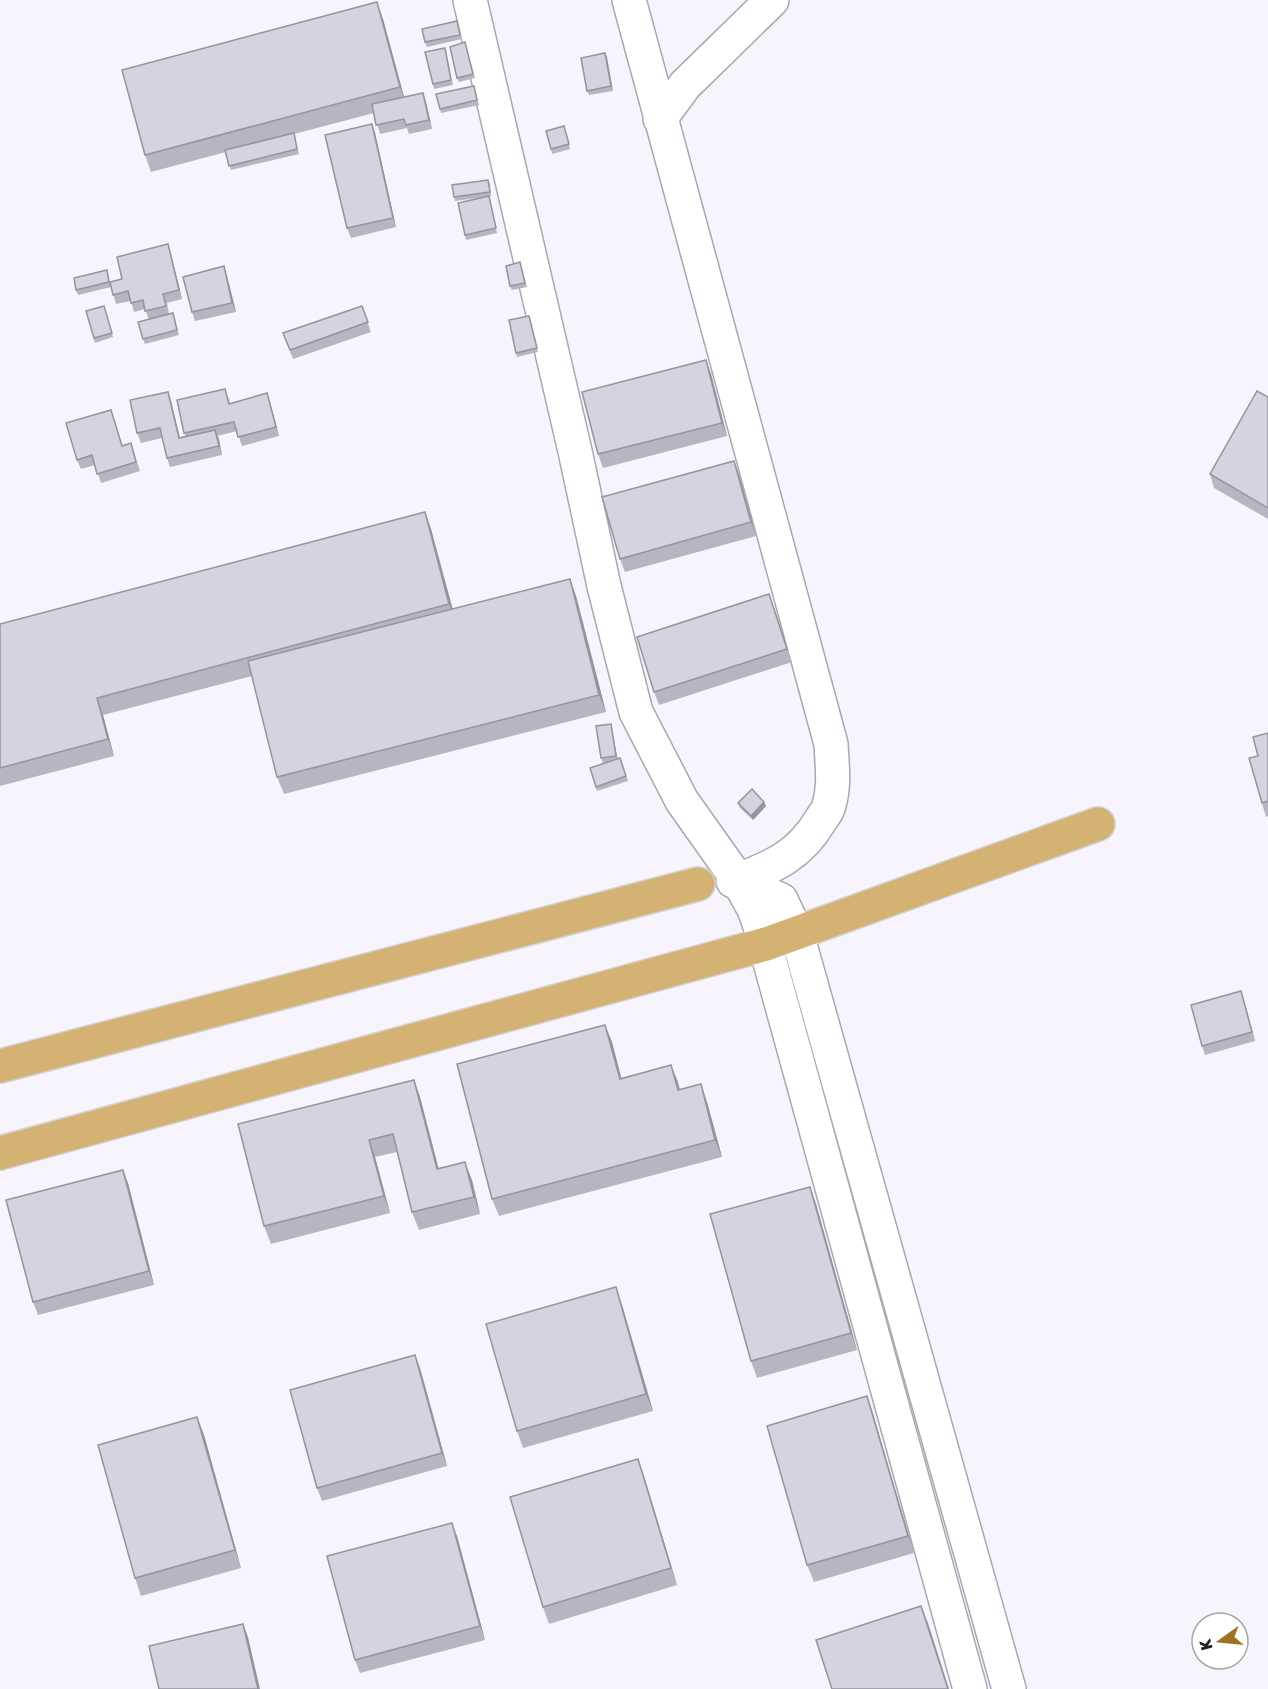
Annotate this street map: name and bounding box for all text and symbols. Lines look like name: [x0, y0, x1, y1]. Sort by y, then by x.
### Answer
north arrow: [1190, 1611, 1250, 1671]
text: K: [1195, 1637, 1217, 1652]

